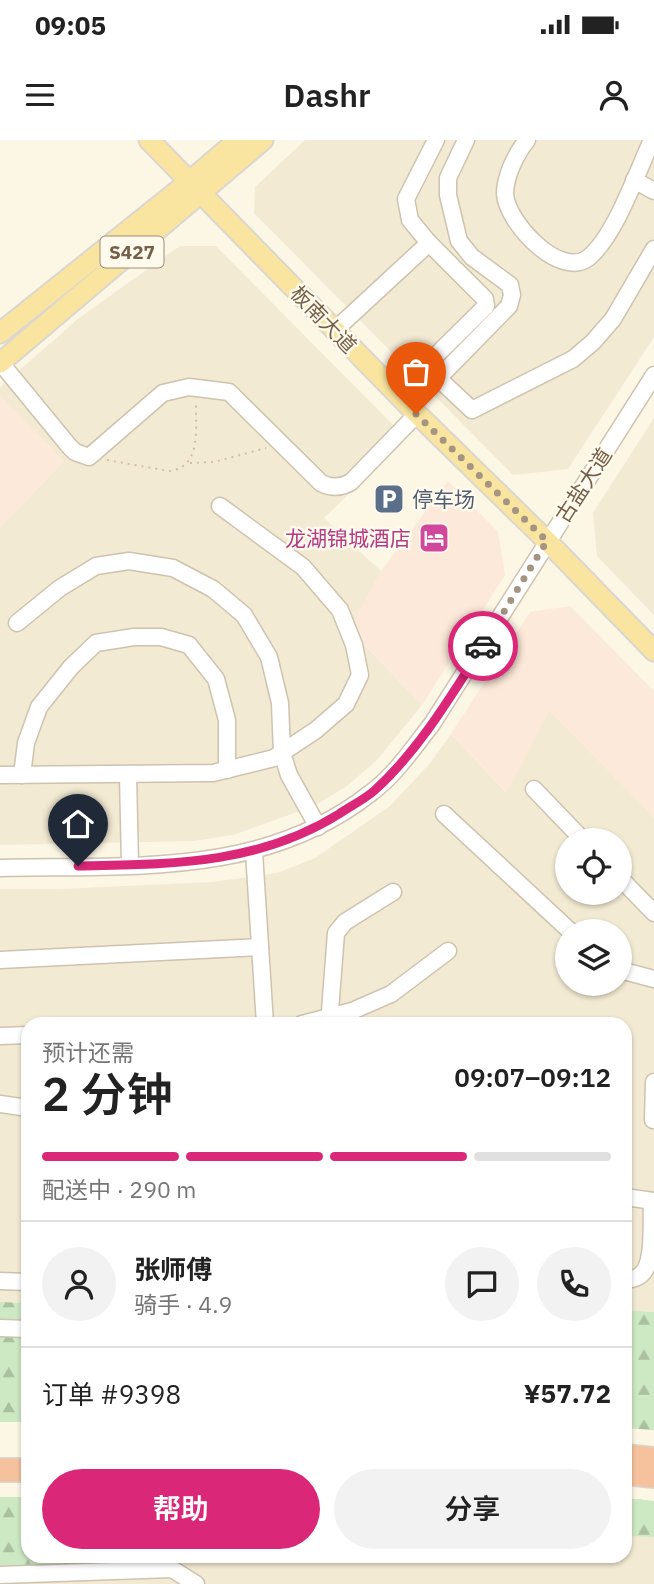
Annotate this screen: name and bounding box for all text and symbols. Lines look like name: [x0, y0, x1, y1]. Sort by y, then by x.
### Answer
text: 09:05: [35, 8, 106, 42]
text: Dashr: [283, 74, 371, 116]
icon: menu: [21, 76, 59, 114]
icon: person: [595, 76, 633, 114]
road number: S427: [100, 236, 164, 268]
street label: 板南大道: [285, 279, 363, 359]
pin: [386, 342, 446, 414]
icon: bag: [397, 353, 435, 391]
street label: 古盐大道: [548, 442, 618, 528]
parking icon: 停车场: [372, 482, 406, 516]
place label: 停车场: [412, 485, 475, 513]
hotel icon: 龙湖锦城酒店: [417, 521, 451, 555]
place label: 龙湖锦城酒店: [285, 524, 411, 552]
courier: [448, 611, 518, 681]
icon: car: [464, 627, 502, 665]
pin: [48, 794, 108, 866]
icon: home: [59, 805, 97, 843]
map controls: [555, 828, 632, 996]
button: locate: [555, 828, 632, 905]
button: layers: [555, 919, 632, 996]
text: 预计还需: [42, 1037, 134, 1067]
text: 09:07–09:12: [454, 1060, 611, 1094]
text: 2 分钟: [42, 1064, 172, 1124]
text: 配送中 · 290 m: [42, 1174, 196, 1204]
button: person: [42, 1247, 116, 1321]
button: chat: [445, 1247, 519, 1321]
button: phone: [537, 1247, 611, 1321]
text: 张师傅: [134, 1252, 212, 1286]
text: 骑手 · 4.9: [134, 1289, 232, 1319]
text: ¥57.72: [524, 1376, 611, 1410]
text: 订单 #9398: [42, 1377, 181, 1411]
button: 帮助: [42, 1469, 320, 1549]
button: 分享: [334, 1469, 611, 1549]

